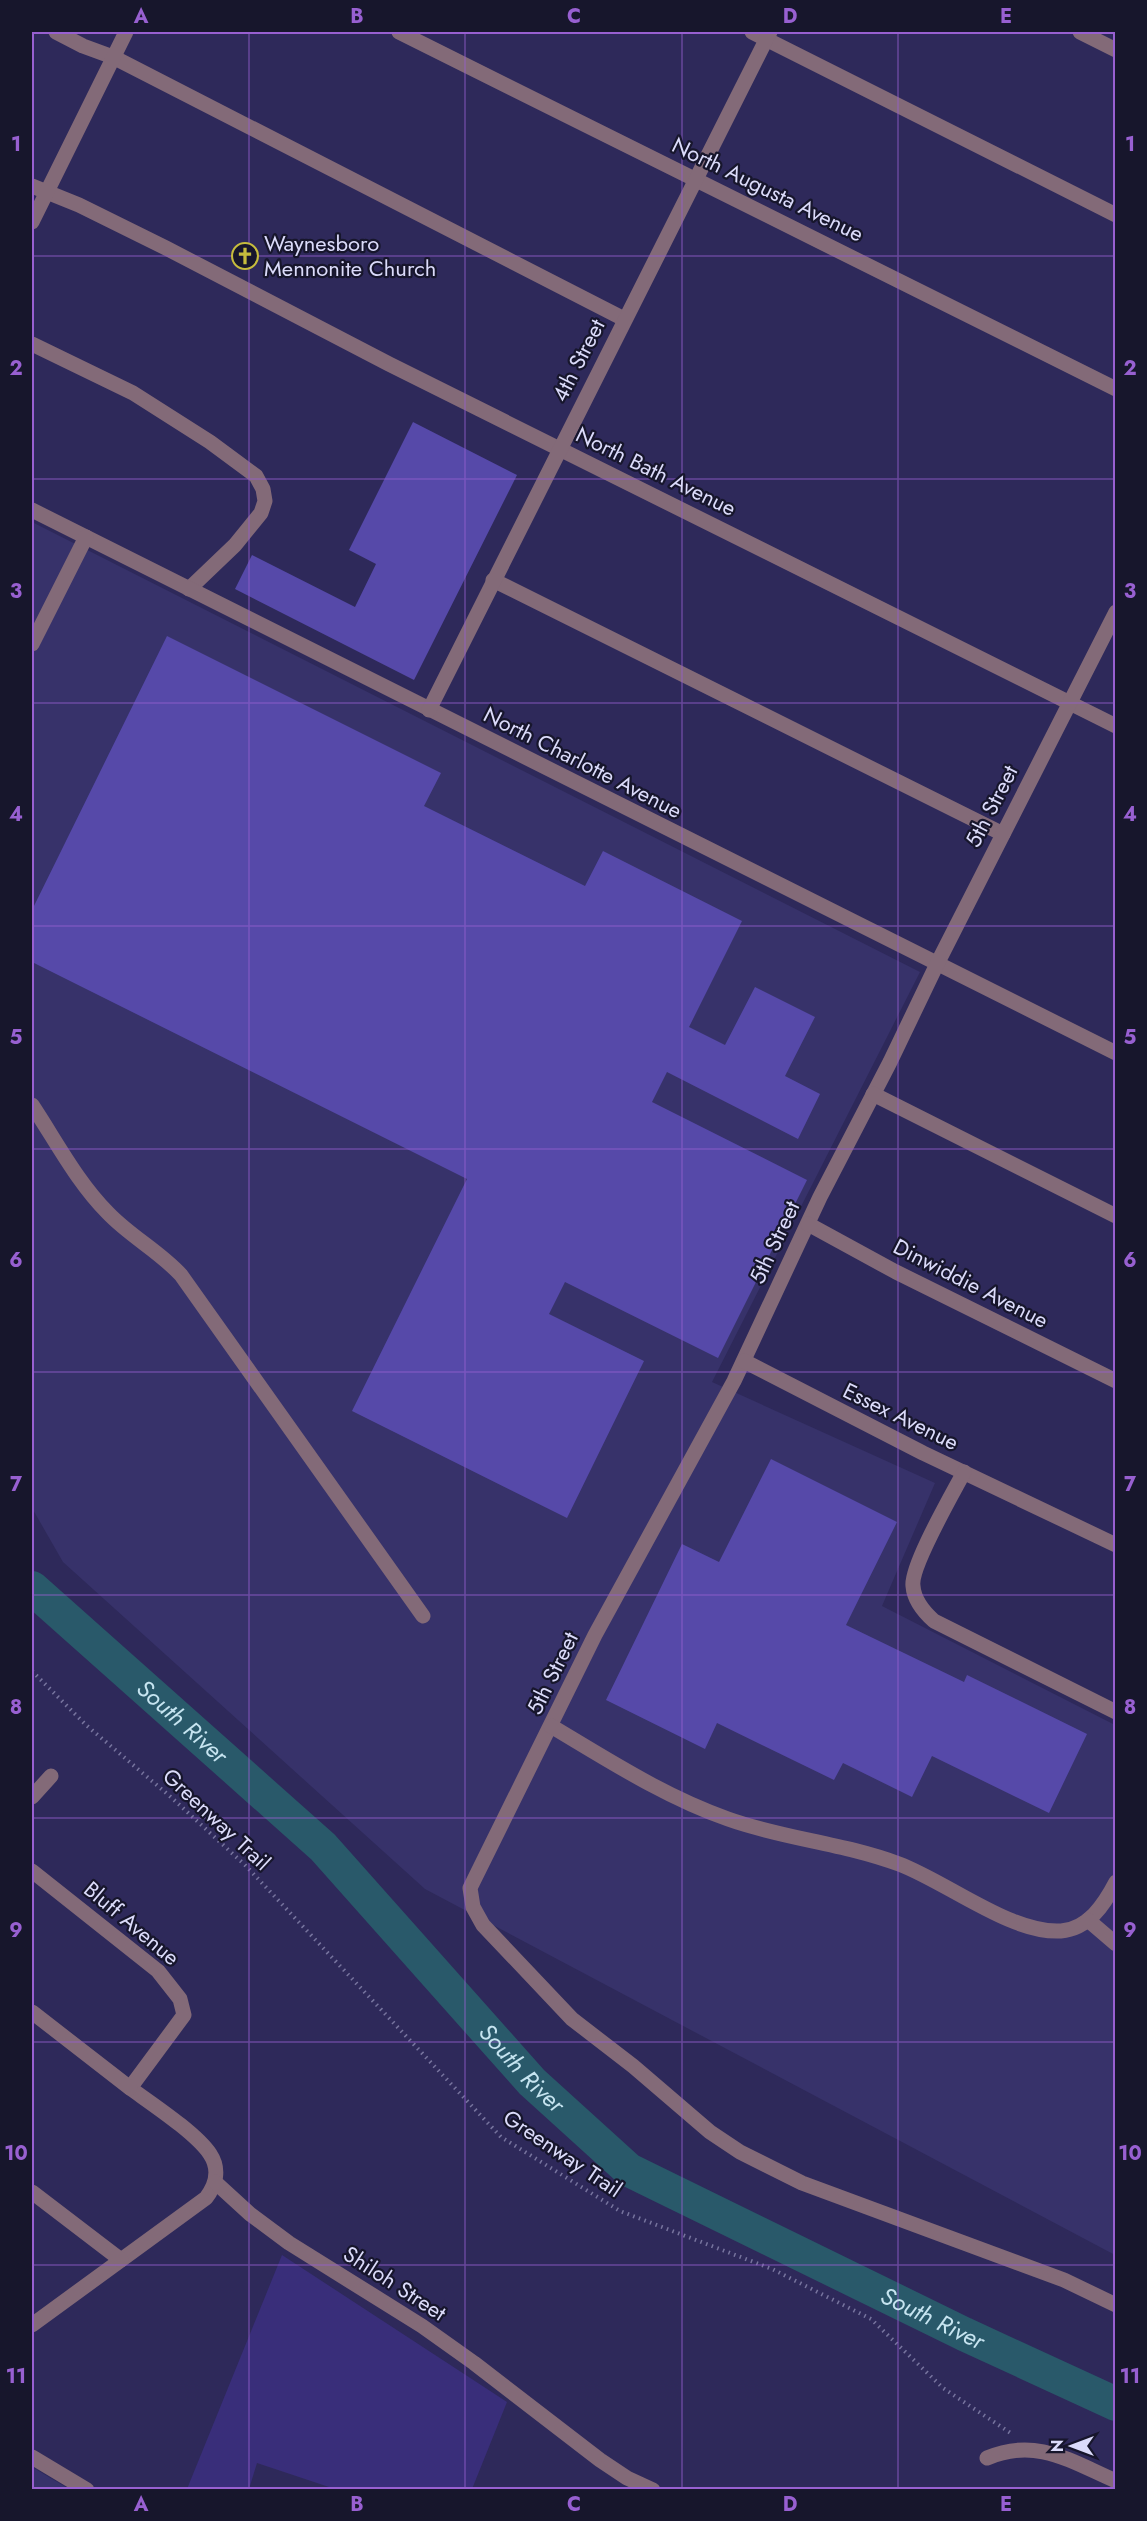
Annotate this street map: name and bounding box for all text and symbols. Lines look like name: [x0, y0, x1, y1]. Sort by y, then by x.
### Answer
text: A: [133, 2, 149, 31]
text: B: [350, 2, 364, 31]
text: C: [567, 2, 581, 31]
text: D: [783, 2, 797, 31]
text: E: [1000, 2, 1012, 31]
street label: North Augusta Avenue: [667, 129, 869, 249]
text: 1: [11, 130, 21, 159]
text: 1: [1125, 130, 1135, 159]
place label: Waynesboro Mennonite Church: [264, 227, 436, 284]
church icon: Waynesboro Mennonite Church: [230, 241, 260, 271]
street label: 4th Street: [544, 313, 613, 407]
text: 2: [9, 354, 23, 383]
text: 2: [1123, 354, 1137, 383]
street label: North Bath Avenue: [570, 418, 742, 524]
text: 3: [10, 577, 22, 606]
text: 3: [1124, 577, 1136, 606]
street label: North Charlotte Avenue: [478, 698, 688, 826]
street label: 5th Street: [957, 759, 1026, 853]
text: 4: [9, 800, 23, 829]
text: 4: [1123, 800, 1137, 829]
text: 5: [10, 1023, 23, 1052]
text: 5: [1124, 1023, 1137, 1052]
street label: 5th Street: [741, 1195, 807, 1289]
street label: Dinwiddie Avenue: [888, 1230, 1054, 1336]
text: 6: [9, 1246, 23, 1275]
text: 6: [1123, 1246, 1137, 1275]
street label: Essex Avenue: [838, 1374, 964, 1458]
text: 7: [10, 1470, 23, 1499]
text: 7: [1124, 1470, 1137, 1499]
street label: 5th Street: [518, 1626, 586, 1720]
water label: South River: [129, 1671, 237, 1773]
text: 8: [10, 1693, 22, 1722]
text: 8: [1124, 1693, 1136, 1722]
street label: Greenway Trail: [156, 1760, 278, 1878]
street label: Bluff Avenue: [77, 1873, 187, 1973]
text: 9: [9, 1916, 23, 1945]
text: 9: [1123, 1916, 1137, 1945]
water label: South River: [471, 2016, 574, 2122]
street label: Greenway Trail: [497, 2101, 629, 2205]
text: 10: [4, 2139, 28, 2168]
text: 10: [1118, 2139, 1142, 2168]
street label: Shiloh Street: [337, 2238, 453, 2329]
water label: South River: [875, 2278, 992, 2359]
text: 11: [6, 2362, 26, 2391]
text: 11: [1120, 2362, 1140, 2391]
north arrow: [1042, 2416, 1102, 2476]
text: N: [1046, 2440, 1069, 2452]
text: A: [133, 2490, 149, 2519]
text: B: [350, 2490, 364, 2519]
text: C: [567, 2490, 581, 2519]
text: D: [783, 2490, 797, 2519]
text: E: [1000, 2490, 1012, 2519]

